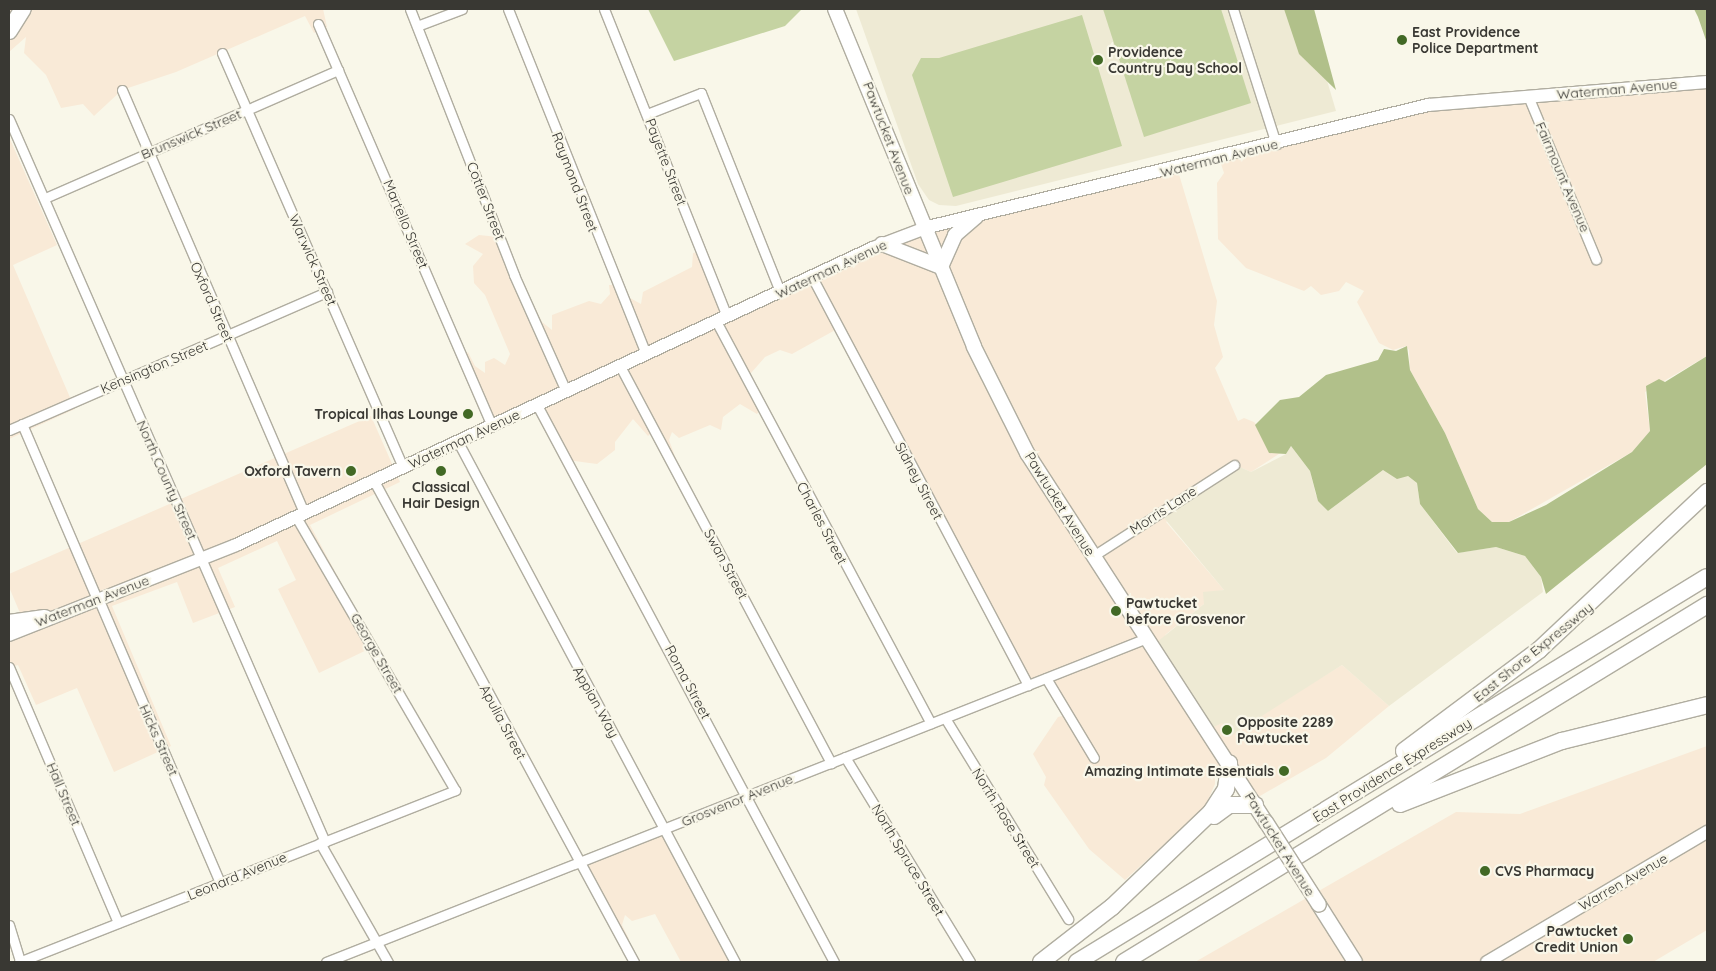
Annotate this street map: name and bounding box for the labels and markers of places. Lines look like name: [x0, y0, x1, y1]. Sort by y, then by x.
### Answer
place label: East Providence Police Department: [1412, 24, 1539, 56]
marker: East Providence Police Department: [1396, 34, 1408, 46]
place label: Providence Country Day School: [1108, 44, 1242, 76]
marker: Providence Country Day School: [1092, 54, 1104, 66]
place label: Tropical Ilhas Lounge: [314, 406, 458, 422]
marker: Tropical Ilhas Lounge: [462, 408, 474, 420]
place label: Oxford Tavern: [244, 463, 341, 479]
marker: Oxford Tavern: [345, 465, 357, 477]
marker: Classical Hair Design: [435, 465, 447, 477]
place label: Classical Hair Design: [402, 479, 480, 512]
place label: Pawtucket before Grosvenor: [1126, 595, 1246, 628]
marker: Pawtucket before Grosvenor: [1110, 605, 1122, 617]
place label: Opposite 2289 Pawtucket: [1237, 714, 1333, 746]
marker: Opposite 2289 Pawtucket: [1221, 724, 1233, 736]
place label: Amazing Intimate Essentials: [1085, 763, 1274, 779]
marker: Amazing Intimate Essentials: [1278, 765, 1290, 777]
place label: CVS Pharmacy: [1495, 863, 1594, 879]
marker: CVS Pharmacy: [1479, 865, 1491, 877]
place label: Pawtucket Credit Union: [1535, 923, 1618, 956]
marker: Pawtucket Credit Union: [1622, 933, 1634, 945]

